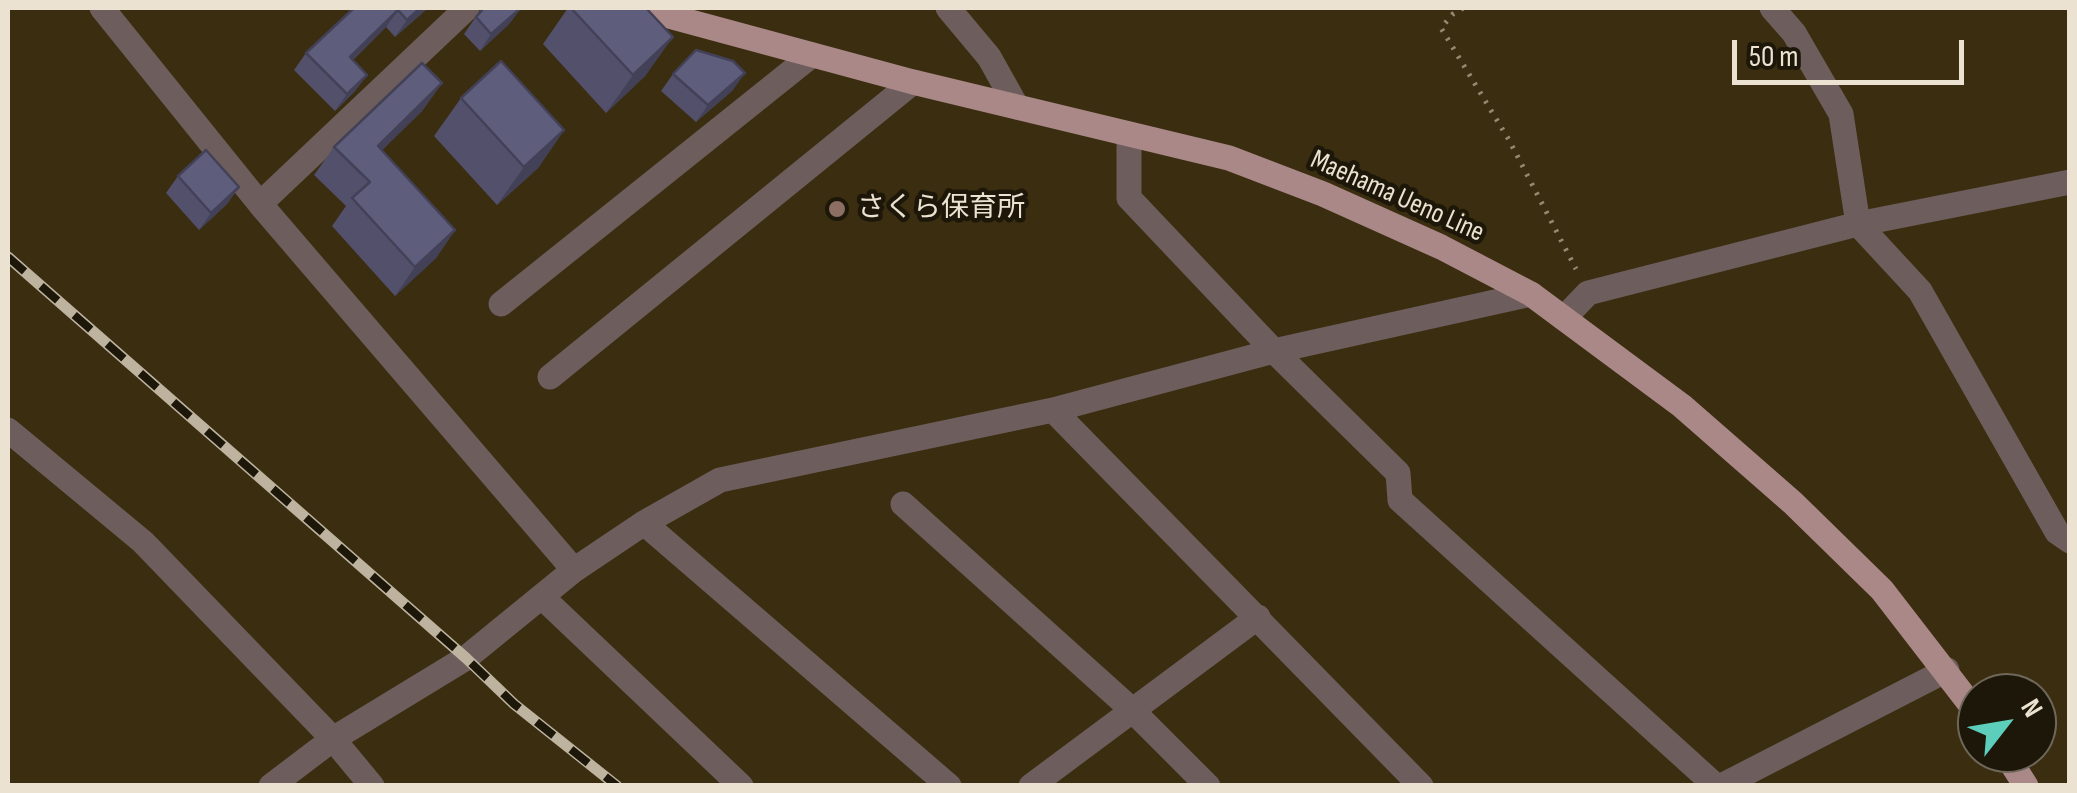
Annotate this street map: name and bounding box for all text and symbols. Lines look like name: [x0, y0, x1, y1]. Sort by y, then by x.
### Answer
scale bar: [1737, 20, 1970, 82]
text: 50 m: [1749, 39, 1798, 75]
street label: Maehama Ueno Line: [1305, 144, 1489, 250]
place label: さくら保育所: [857, 192, 1025, 226]
marker: さくら保育所: [826, 198, 848, 220]
north arrow: [1957, 673, 2057, 773]
text: N: [2013, 693, 2049, 723]

